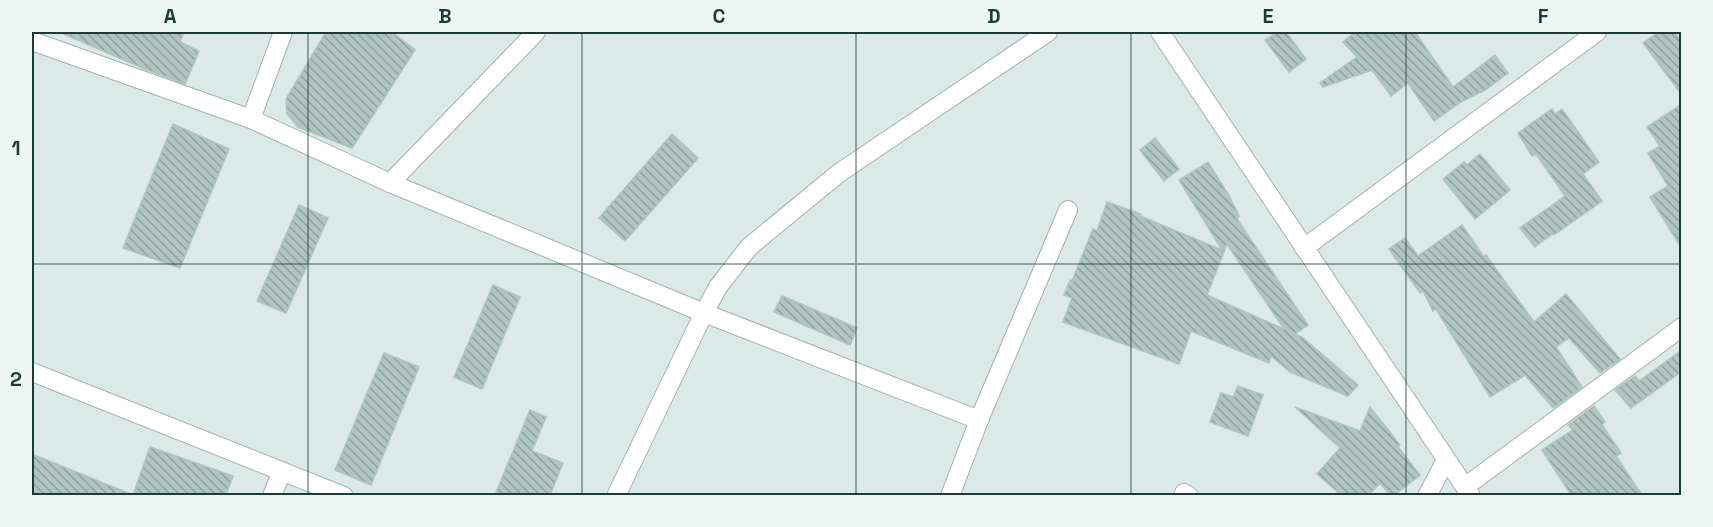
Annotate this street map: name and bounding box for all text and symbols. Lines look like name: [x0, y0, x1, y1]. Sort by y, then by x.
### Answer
text: A: [164, 3, 177, 29]
text: B: [438, 3, 452, 29]
text: C: [713, 3, 726, 29]
text: D: [987, 3, 1001, 29]
text: E: [1262, 3, 1274, 29]
text: F: [1538, 3, 1549, 29]
text: 1: [11, 135, 21, 161]
text: 2: [10, 366, 22, 392]

